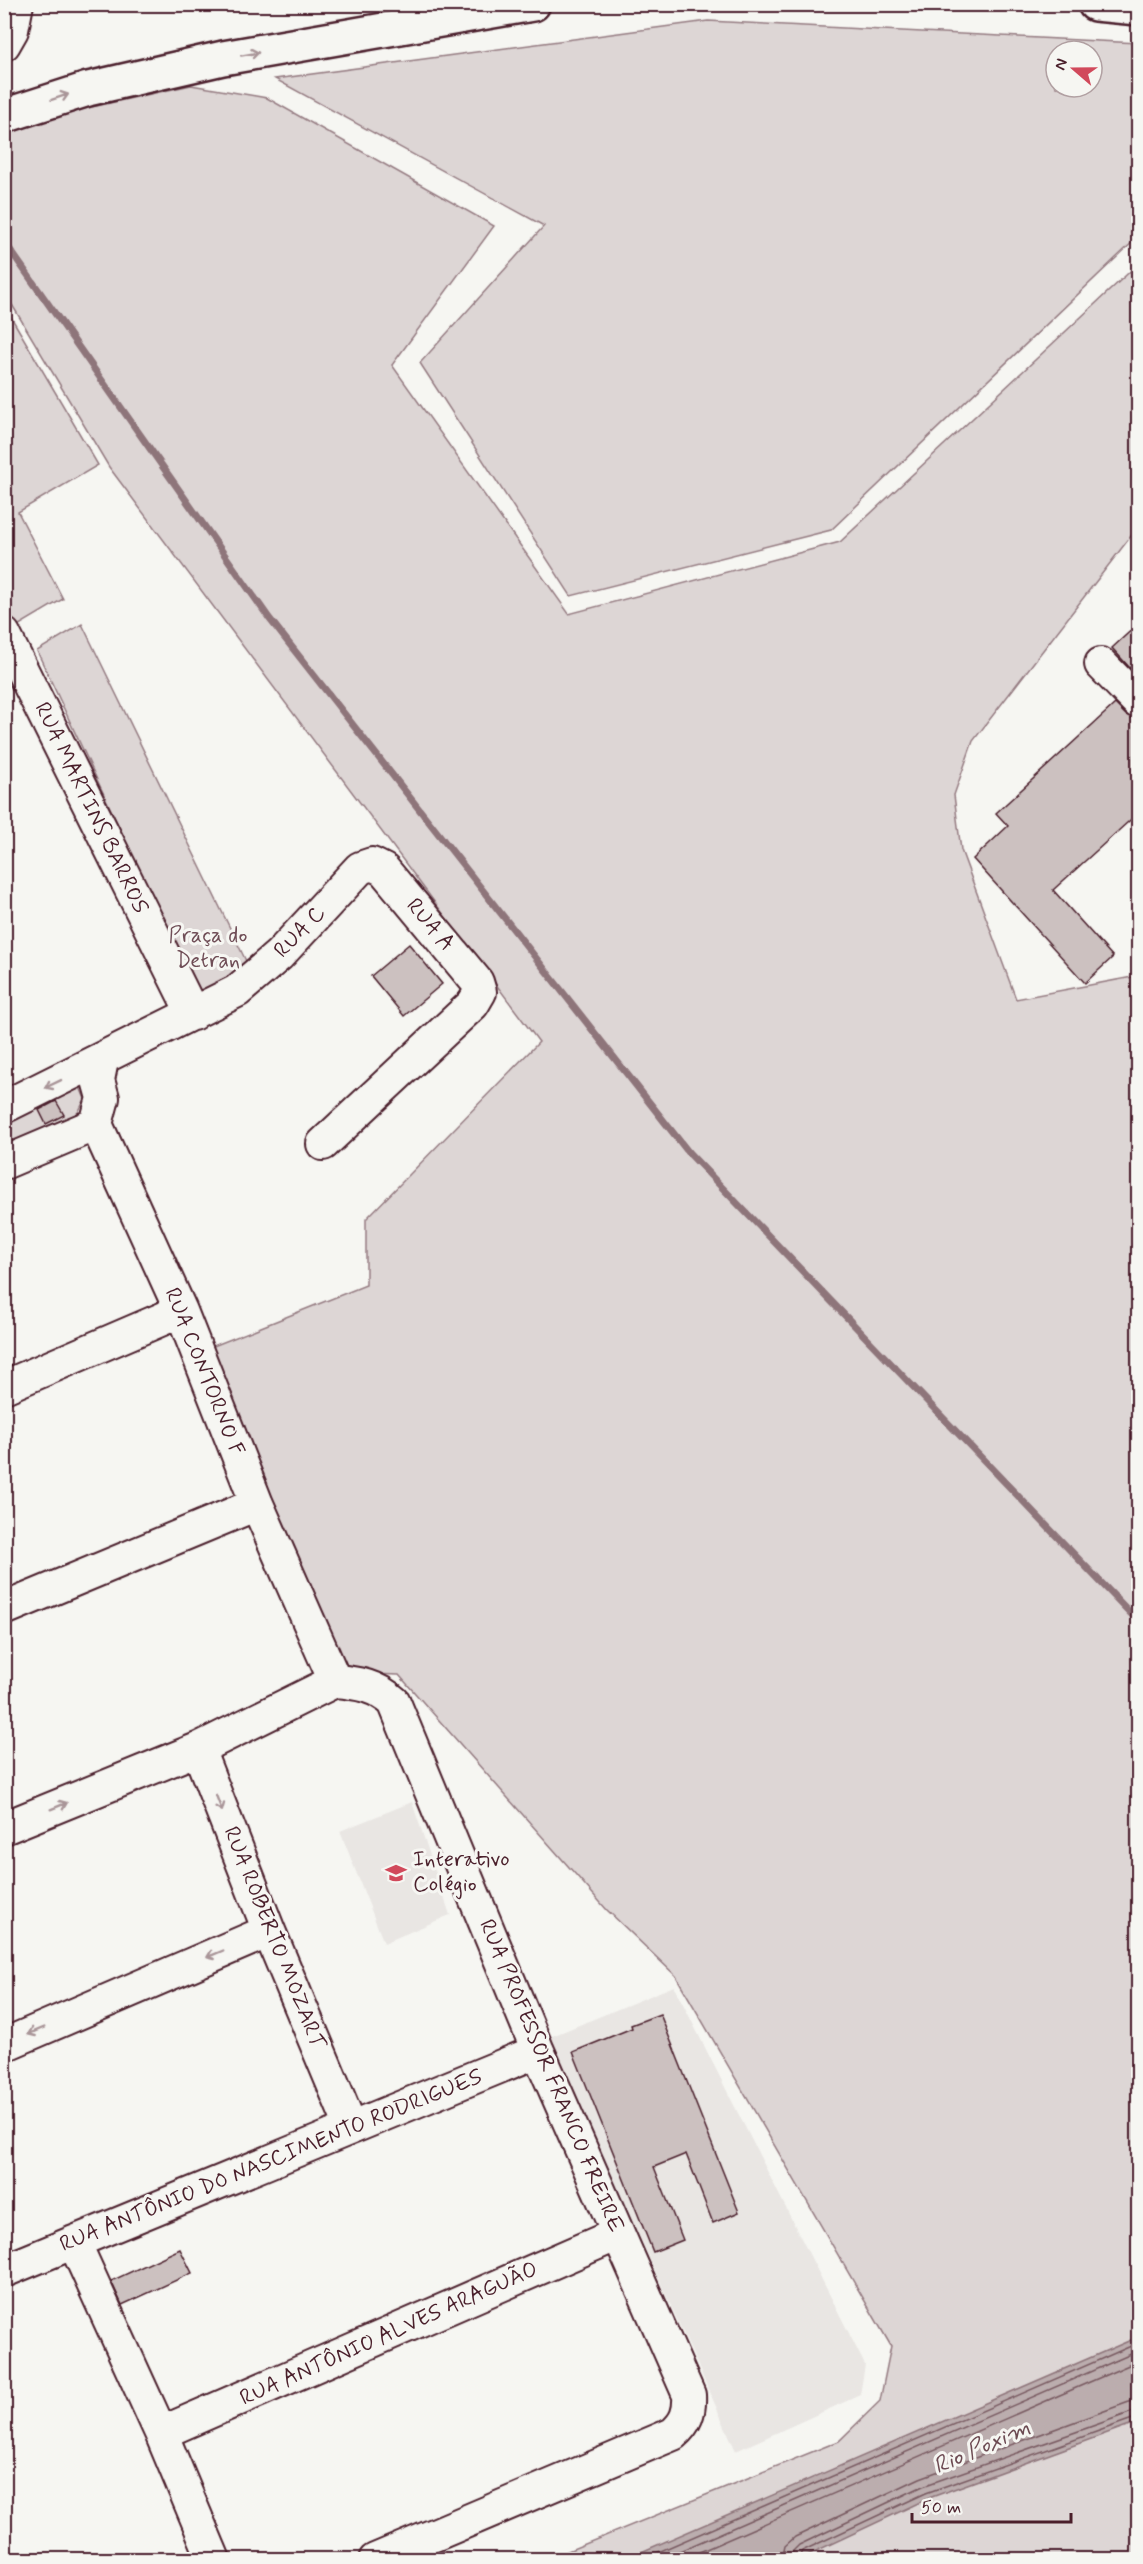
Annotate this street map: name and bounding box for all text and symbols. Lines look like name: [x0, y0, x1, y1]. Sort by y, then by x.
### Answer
north arrow: [1044, 39, 1104, 99]
one-way arrow: [240, 48, 259, 59]
text: N: [1050, 56, 1073, 73]
one-way arrow: [50, 91, 69, 102]
street label: RUA MARTINS BARROS: [28, 698, 154, 918]
street label: RUA A: [400, 893, 460, 957]
street label: RUA C: [268, 900, 332, 964]
park label: Praça do Detran: [169, 922, 247, 975]
one-way arrow: [45, 1078, 63, 1090]
street label: RUA CONTORNO F: [157, 1284, 251, 1460]
one-way arrow: [214, 1794, 225, 1812]
one-way arrow: [49, 1800, 67, 1811]
street label: RUA ROBERTO MOZART: [216, 1823, 332, 2054]
place label: Interativo Colégio: [413, 1846, 510, 1900]
school or university icon: Interativo Colégio: [384, 1861, 408, 1885]
street label: RUA PROFESSOR FRANCO FREIRE: [472, 1915, 630, 2237]
one-way arrow: [207, 1949, 225, 1960]
one-way arrow: [28, 2026, 46, 2037]
street label: RUA ANTÔNIO DO NASCIMENTO RODRIGUES: [56, 2063, 486, 2259]
street label: RUA ANTÔNIO ALVES ARAGUÃO: [236, 2255, 542, 2413]
water label: Rio Poxim: [929, 2412, 1035, 2482]
scale bar: [912, 2486, 1071, 2524]
text: 50 m: [921, 2496, 961, 2520]

